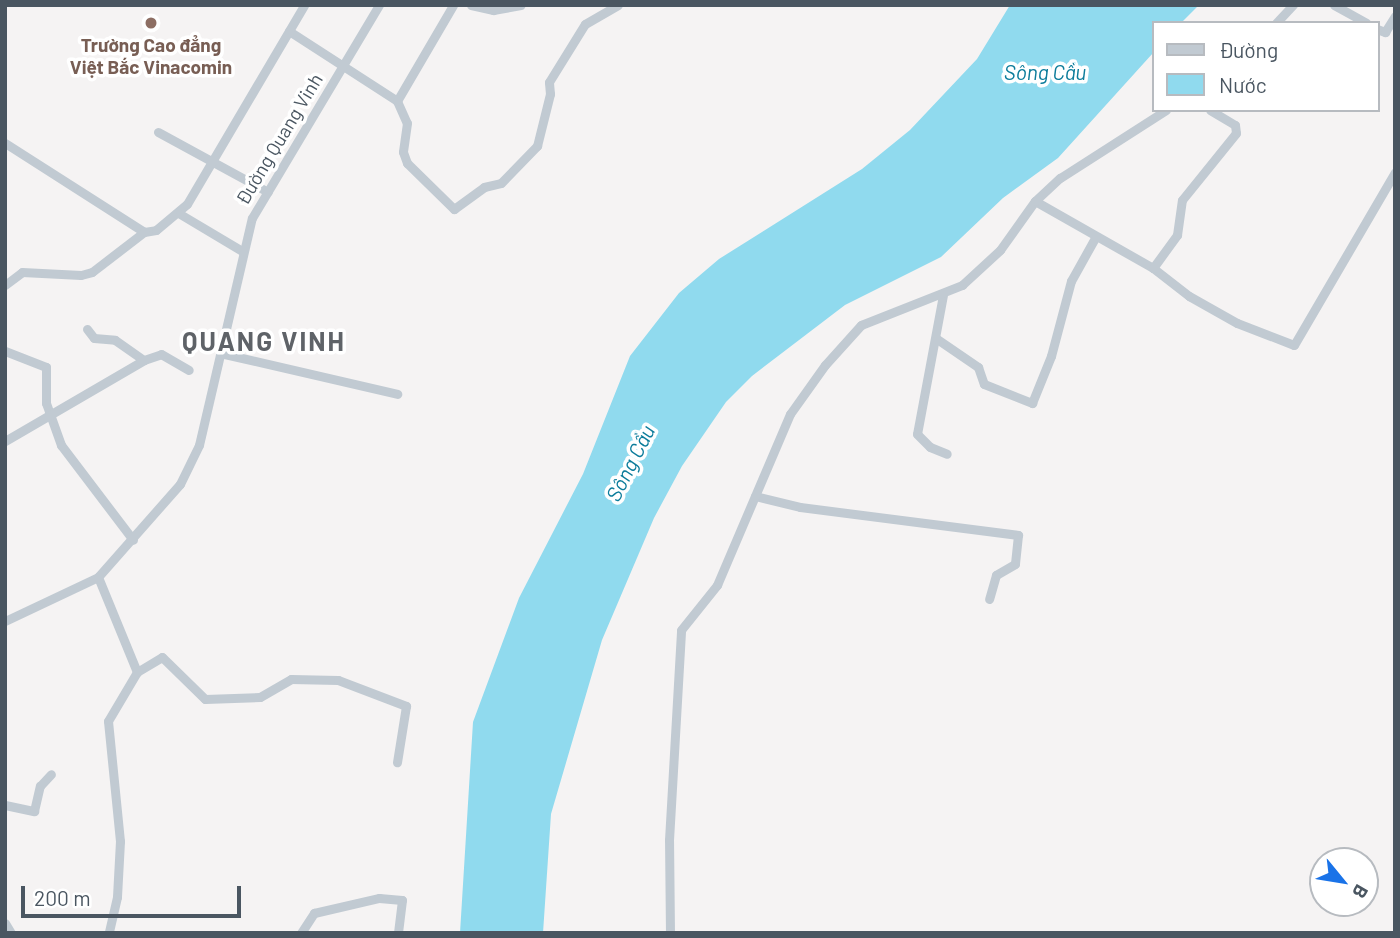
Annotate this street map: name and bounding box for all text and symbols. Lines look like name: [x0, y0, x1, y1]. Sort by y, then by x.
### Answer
marker: Trường Cao đẳng Việt Bắc Vinacomin: [143, 15, 159, 31]
legend: [1152, 21, 1379, 112]
place label: Trường Cao đẳng Việt Bắc Vinacomin: [70, 34, 232, 78]
text: Đường: [1219, 37, 1278, 62]
water label: Sông Cầu: [1004, 59, 1086, 85]
street label: Đường Quang Vinh: [231, 69, 327, 209]
text: Nước: [1219, 72, 1267, 97]
district label: QUANG VINH: [183, 325, 345, 357]
water label: Sông Cầu: [600, 421, 660, 505]
north arrow: [1309, 847, 1379, 917]
scale bar: [24, 872, 245, 916]
text: B: [1348, 881, 1374, 903]
text: 200 m: [34, 885, 91, 910]

